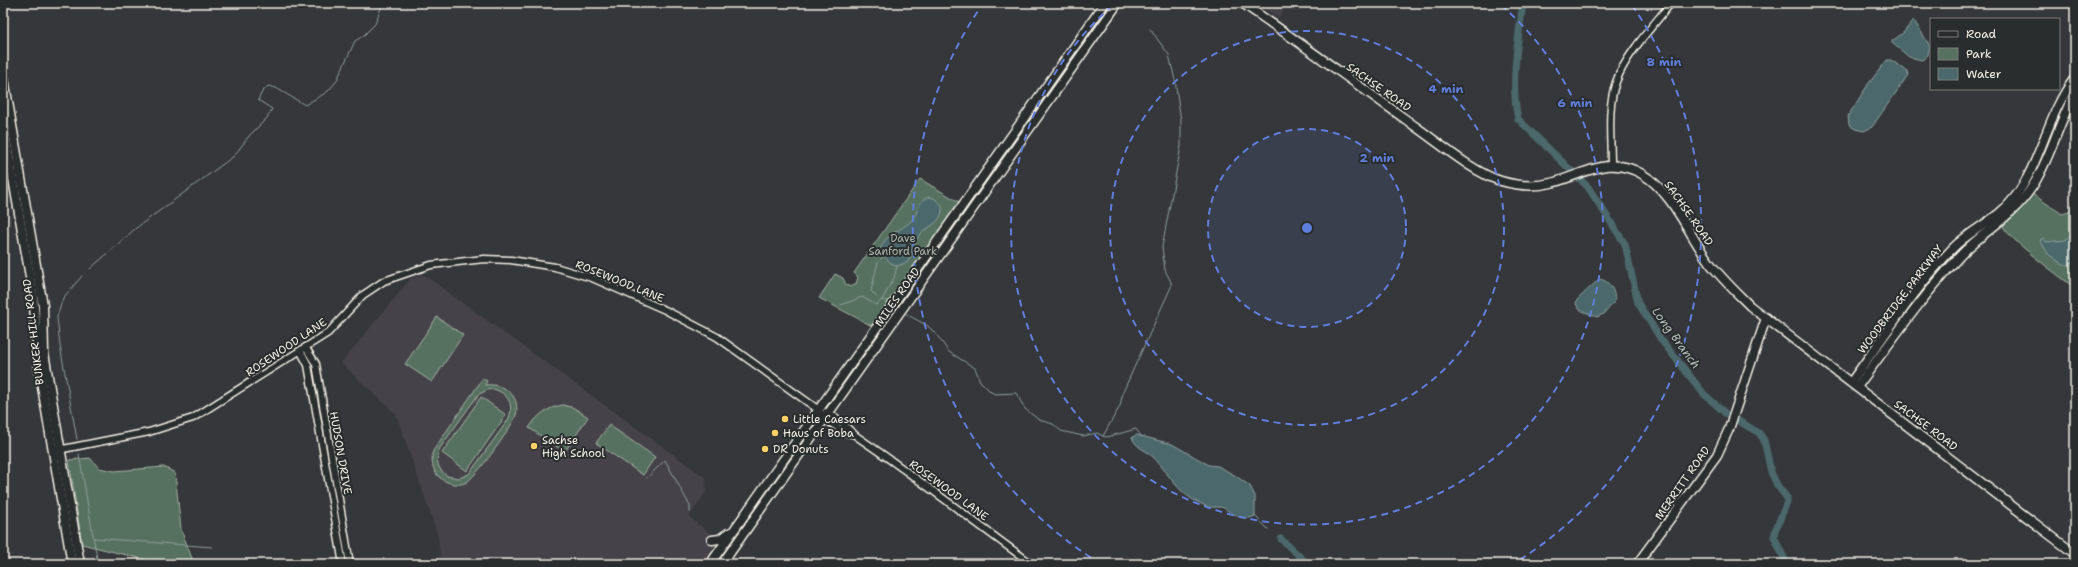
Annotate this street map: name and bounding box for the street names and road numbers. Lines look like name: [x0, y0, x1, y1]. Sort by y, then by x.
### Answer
street label: SACHSE ROAD: [1343, 60, 1414, 115]
street label: SACHSE ROAD: [1661, 178, 1716, 249]
street label: WOODBRIDGE PARKWAY: [1854, 241, 1947, 357]
street label: ROSEWOOD LANE: [573, 257, 666, 306]
street label: MILES ROAD: [871, 265, 923, 330]
street label: BUNKER HILL ROAD: [20, 278, 47, 386]
street label: ROSEWOOD LANE: [243, 315, 330, 380]
street label: SACHSE ROAD: [1891, 397, 1960, 454]
street label: HUDSON DRIVE: [326, 410, 355, 496]
street label: MERRITT ROAD: [1651, 443, 1713, 523]
street label: ROSEWOOD LANE: [906, 457, 991, 524]

